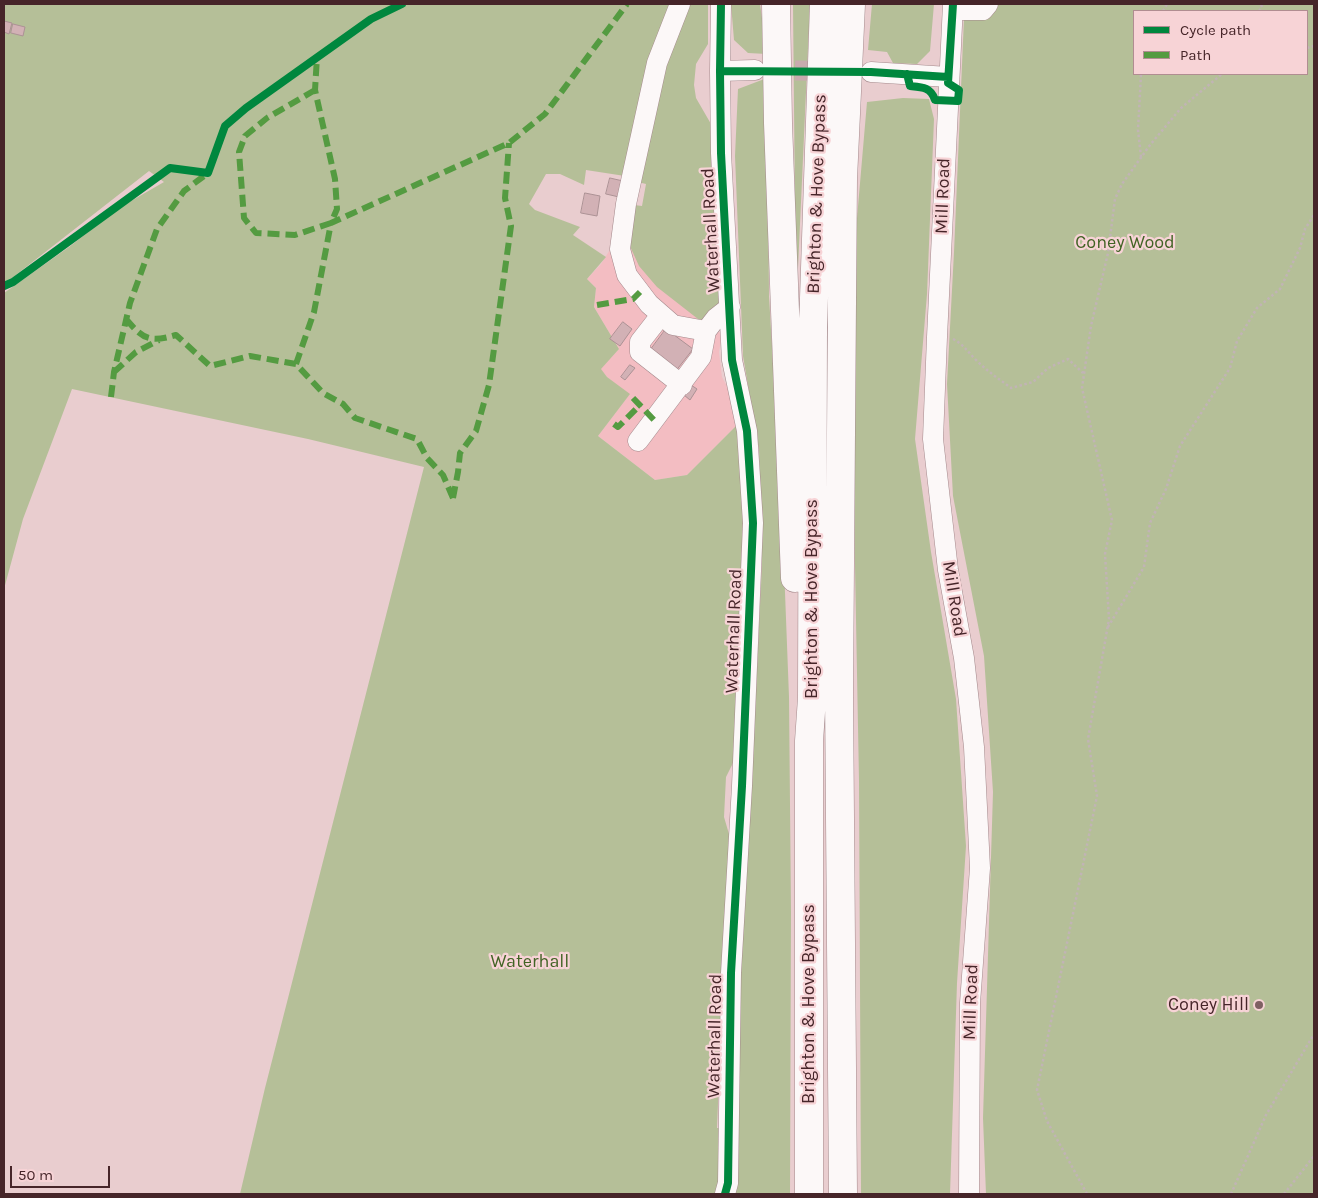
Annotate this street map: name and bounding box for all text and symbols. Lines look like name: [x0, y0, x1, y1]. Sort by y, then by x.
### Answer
legend: [1133, 10, 1308, 75]
text: Cycle path: [1180, 21, 1251, 39]
text: Path: [1180, 46, 1211, 64]
street label: Brighton & Hove Bypass: [803, 94, 831, 294]
street label: Mill Road: [931, 157, 955, 235]
street label: Waterhall Road: [697, 167, 725, 293]
park label: Coney Wood: [1075, 232, 1175, 254]
street label: Brighton & Hove Bypass: [801, 499, 823, 699]
street label: Mill Road: [937, 560, 971, 638]
street label: Waterhall Road: [721, 568, 747, 694]
street label: Brighton & Hove Bypass: [798, 904, 820, 1104]
park label: Waterhall: [491, 951, 569, 973]
street label: Mill Road: [959, 963, 983, 1041]
street label: Waterhall Road: [703, 974, 727, 1098]
place label: Coney Hill: [1168, 994, 1249, 1016]
marker: Coney Hill: [1253, 999, 1265, 1011]
scale bar: [12, 1156, 112, 1188]
text: 50 m: [18, 1166, 53, 1184]

